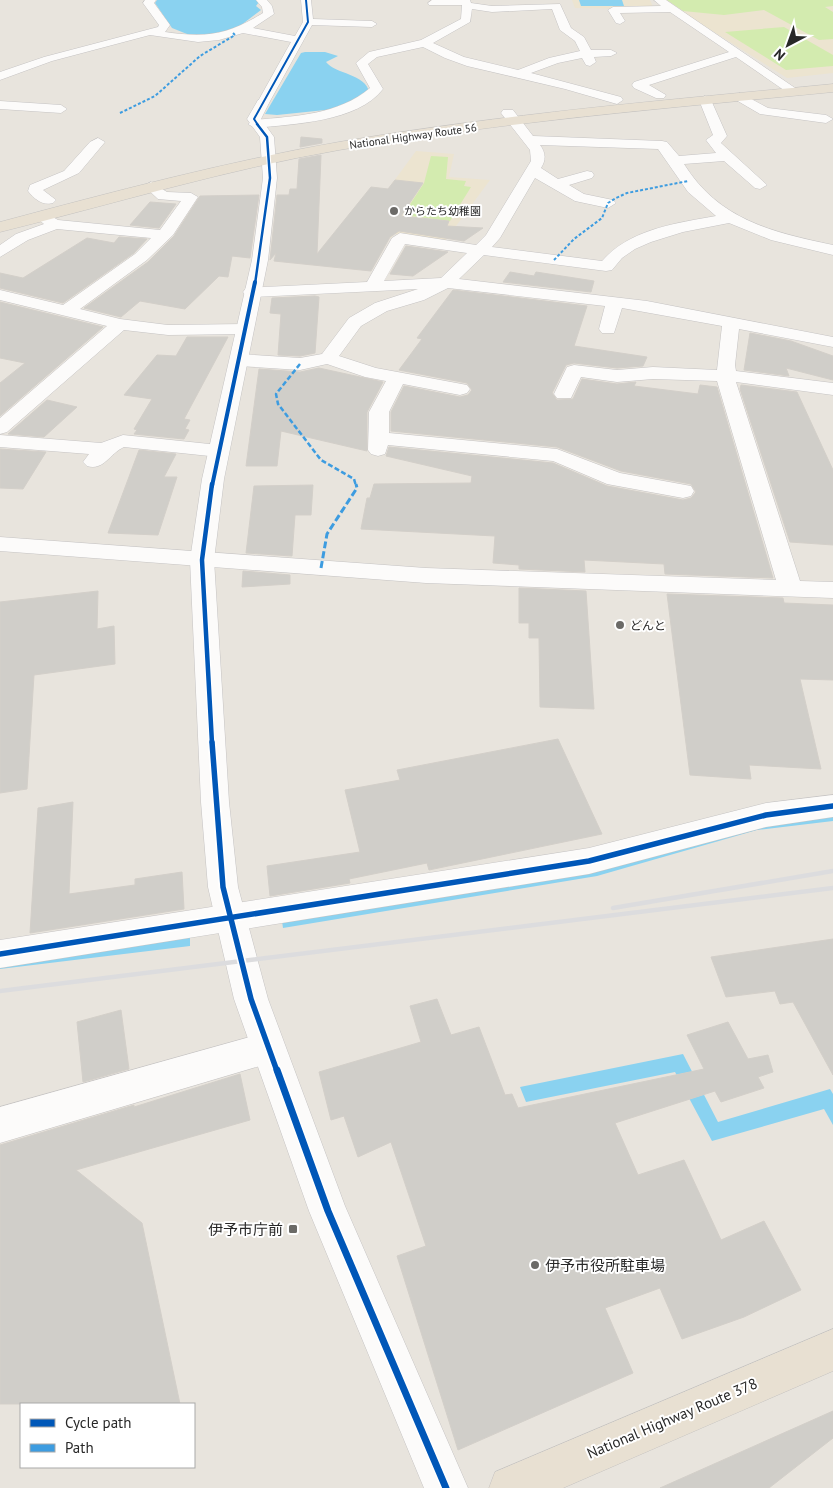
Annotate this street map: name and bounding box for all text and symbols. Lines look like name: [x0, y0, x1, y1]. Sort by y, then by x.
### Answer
north arrow: [763, 20, 813, 70]
text: N: [770, 45, 789, 65]
street label: National Highway Route 56: [348, 120, 478, 152]
place label: からたち幼稚園: [404, 204, 481, 218]
marker: からたち幼稚園: [388, 205, 400, 217]
place label: どんと: [630, 618, 666, 633]
marker: どんと: [614, 619, 626, 631]
place label: 伊予市庁前: [208, 1220, 283, 1239]
marker: 伊予市庁前: [287, 1223, 299, 1235]
place label: 伊予市役所駐車場: [545, 1256, 665, 1275]
marker: 伊予市役所駐車場: [529, 1259, 541, 1271]
street label: National Highway Route 378: [584, 1373, 760, 1463]
legend: [20, 1403, 195, 1468]
text: Cycle path: [65, 1413, 131, 1432]
text: Path: [65, 1438, 94, 1457]

